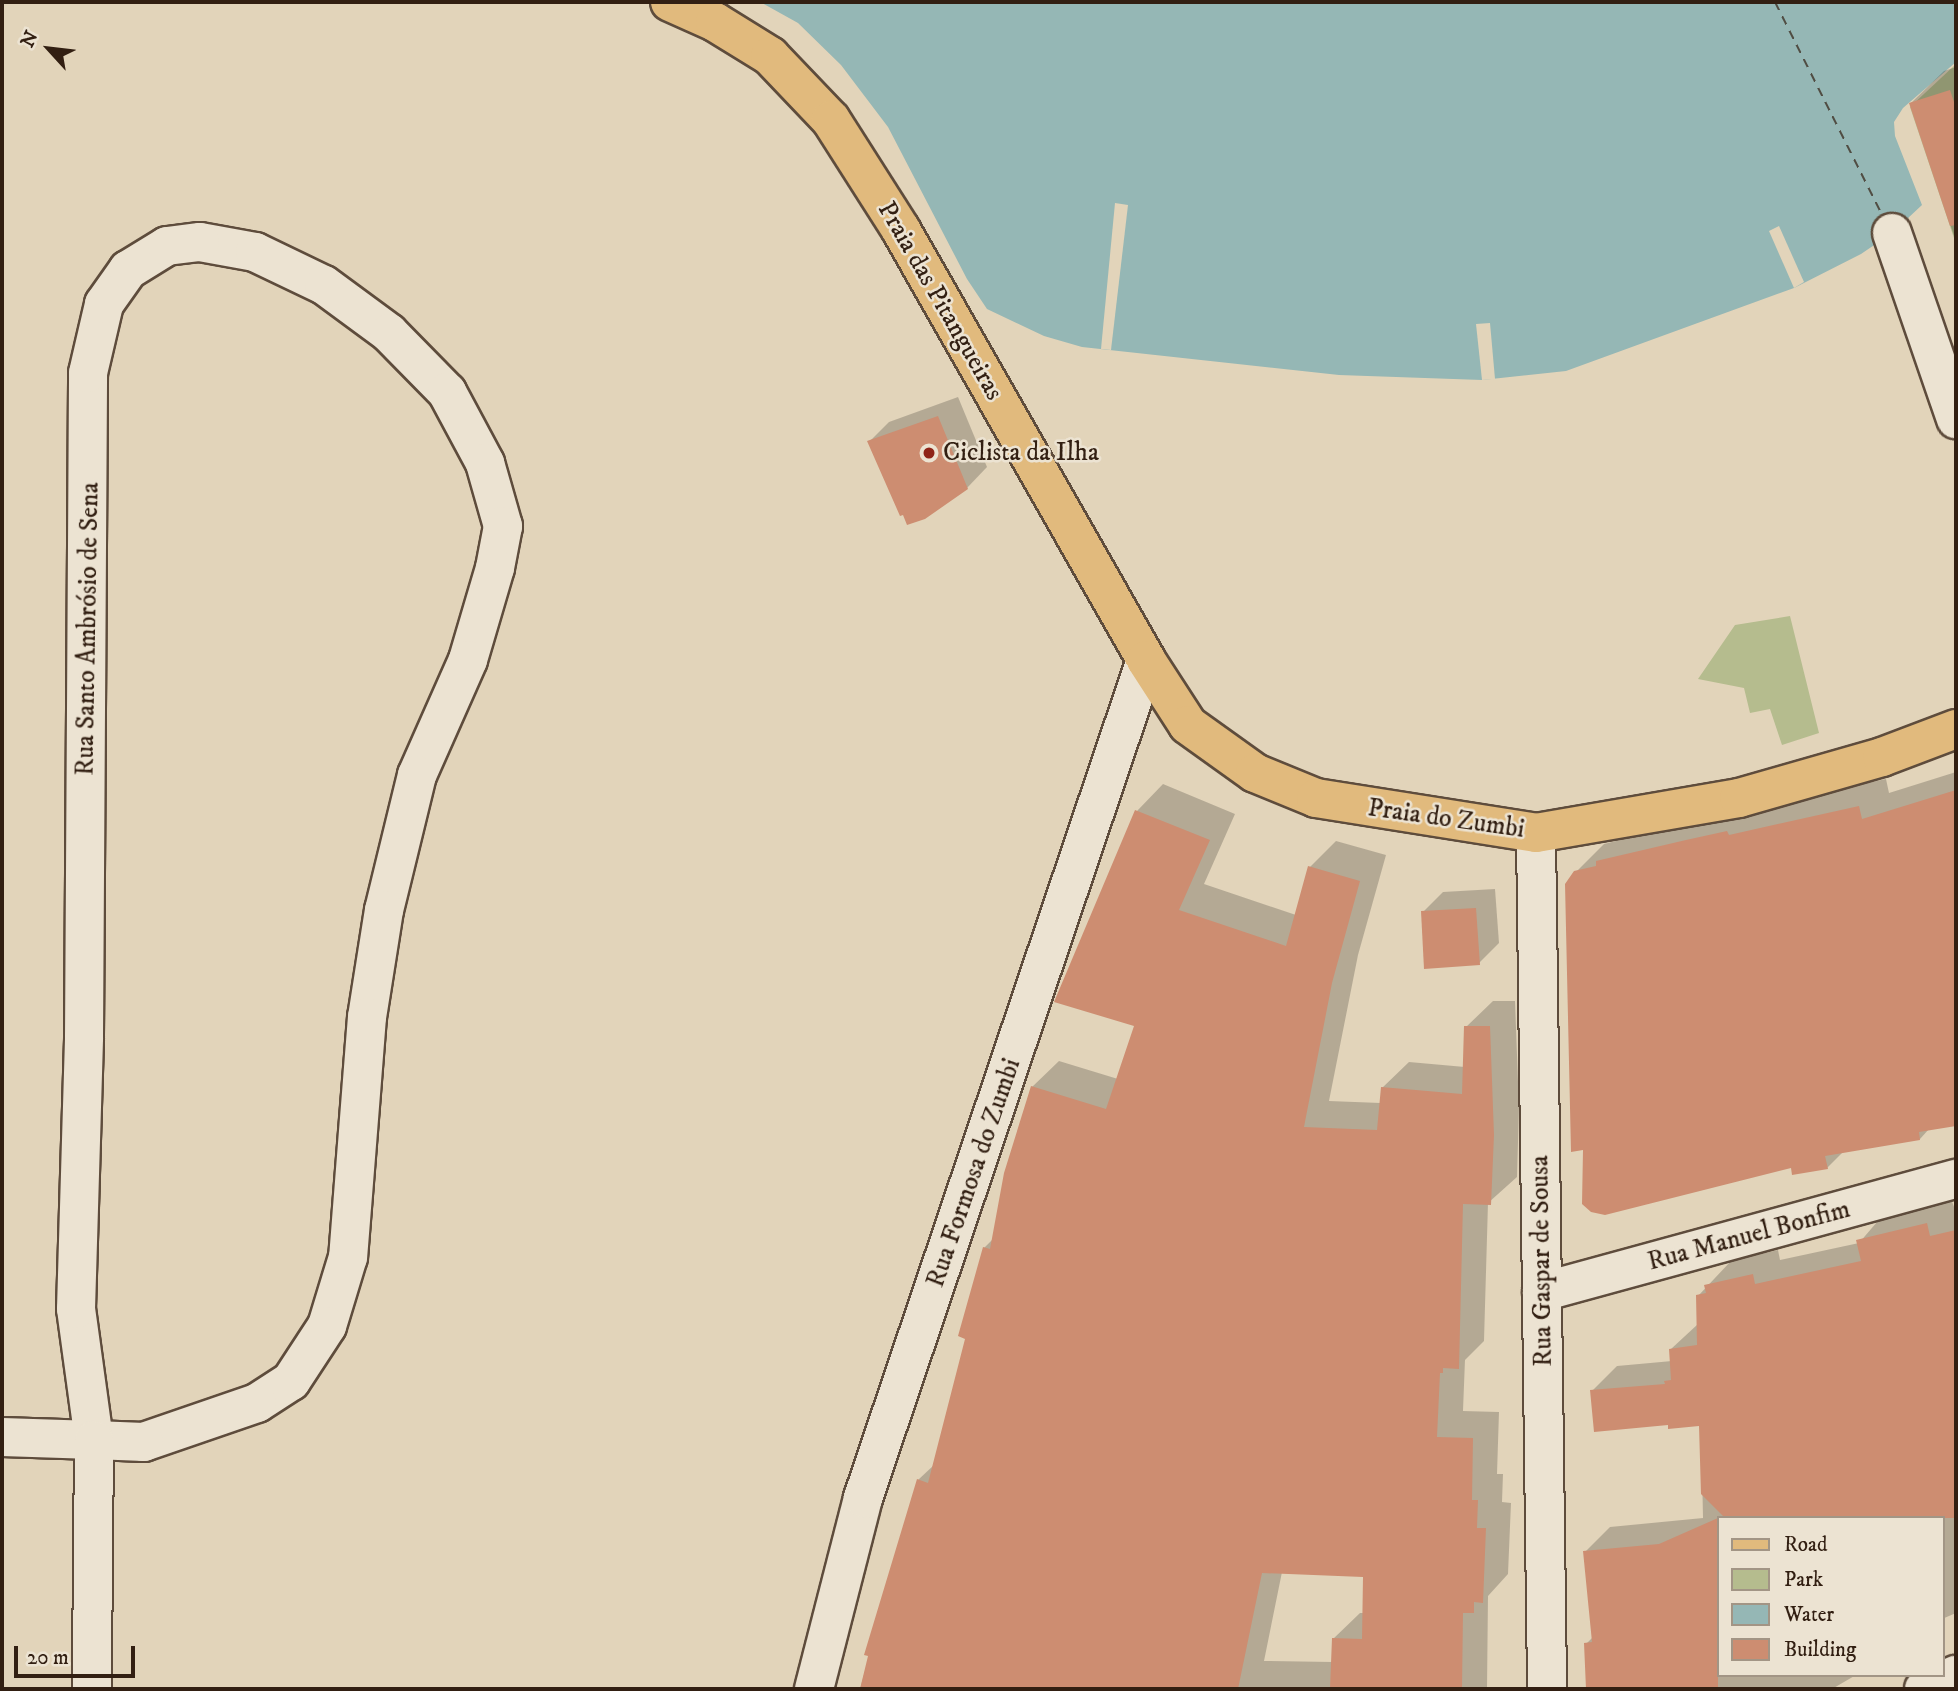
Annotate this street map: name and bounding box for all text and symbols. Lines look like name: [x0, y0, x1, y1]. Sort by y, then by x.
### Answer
north arrow: [14, 14, 84, 84]
text: N: [16, 27, 44, 51]
street label: Praia das Pitangueiras: [870, 196, 1010, 406]
place label: Ciclista da Ilha: [943, 437, 1099, 469]
marker: Ciclista da Ilha: [921, 445, 937, 461]
street label: Rua Santo Ambrósio de Sena: [70, 482, 106, 776]
street label: Praia do Zumbi: [1366, 793, 1526, 845]
street label: Rua Formosa do Zumbi: [920, 1054, 1028, 1292]
street label: Rua Gaspar de Sousa: [1525, 1155, 1559, 1367]
street label: Rua Manuel Bonfim: [1644, 1194, 1854, 1278]
legend: [1716, 1516, 1944, 1677]
text: Road: [1784, 1532, 1828, 1558]
text: Park: [1784, 1567, 1823, 1593]
text: Water: [1784, 1602, 1834, 1628]
scale bar: [18, 1632, 138, 1676]
text: Building: [1784, 1637, 1856, 1663]
text: 20 m: [27, 1645, 69, 1671]

